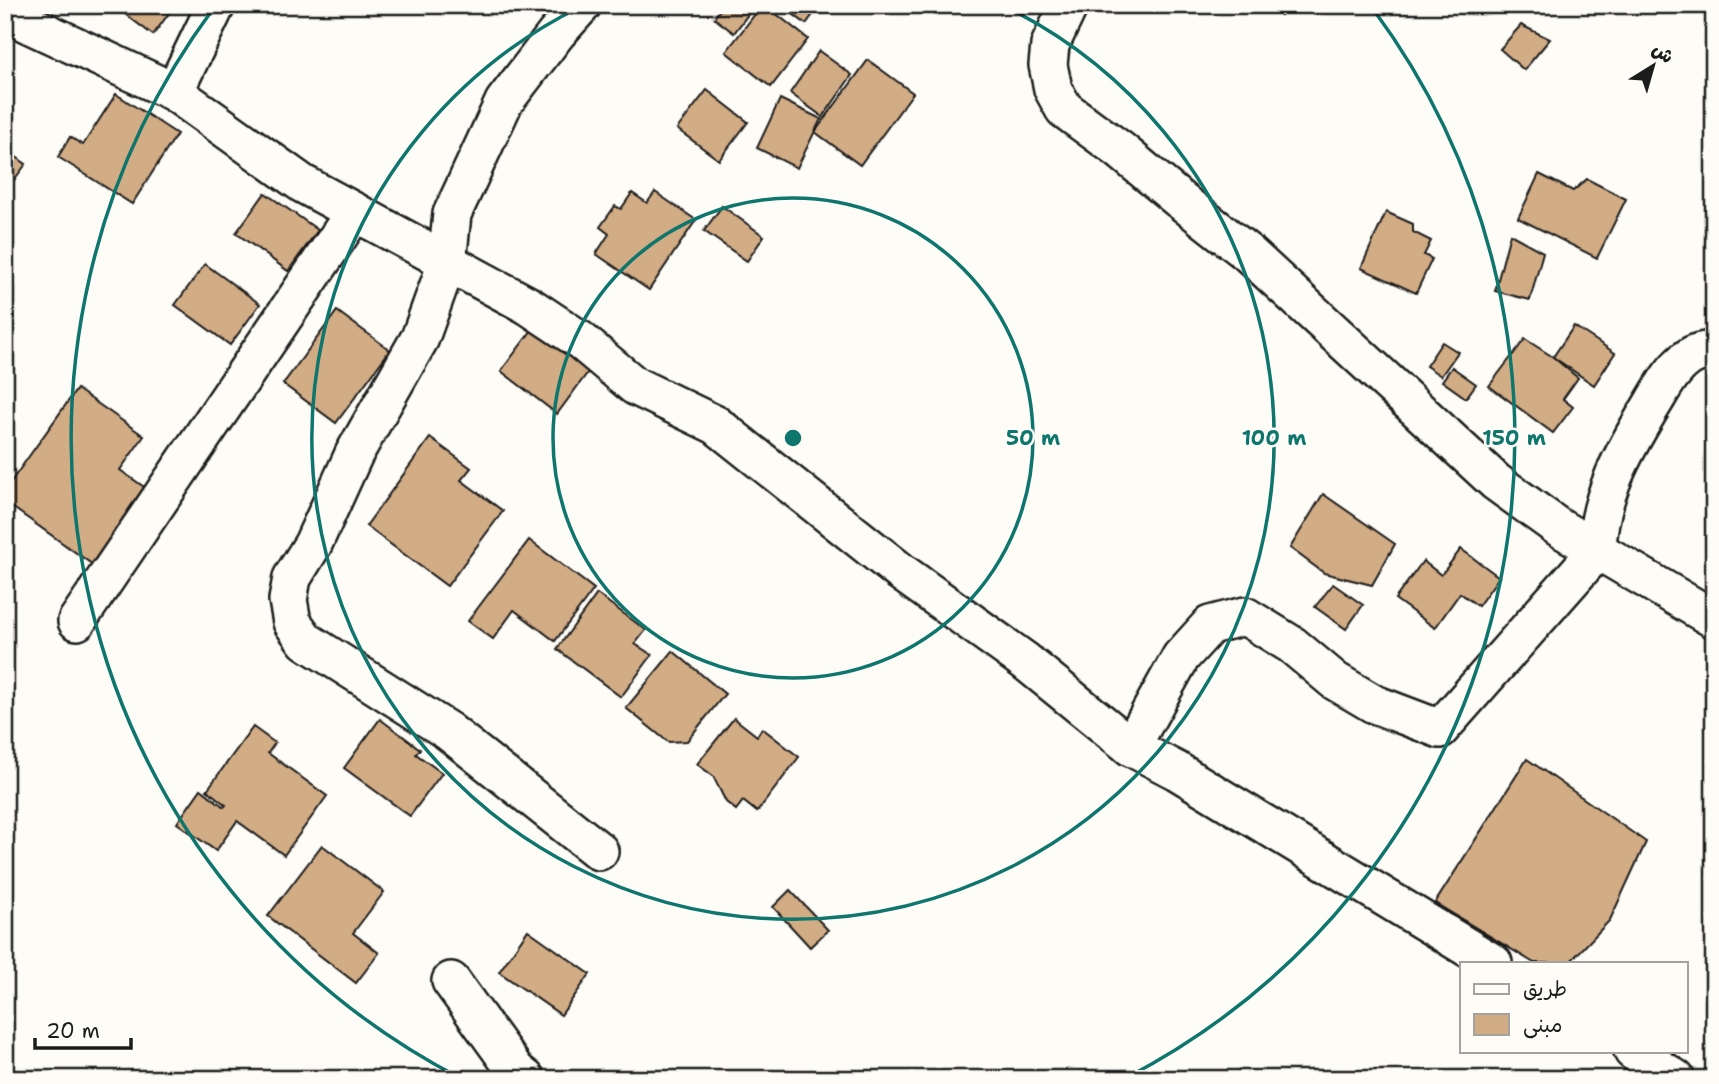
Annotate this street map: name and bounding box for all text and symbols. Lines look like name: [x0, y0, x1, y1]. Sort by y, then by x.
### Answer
north arrow: [1618, 32, 1688, 102]
text: ش: [1647, 37, 1679, 69]
text: 50 m: [1006, 424, 1060, 452]
text: 100 m: [1242, 424, 1306, 452]
text: 150 m: [1482, 424, 1546, 452]
centre of rings: [781, 426, 805, 450]
legend: [1460, 962, 1688, 1052]
text: طريق: [1523, 975, 1567, 1003]
scale bar: [35, 1007, 131, 1051]
text: مبنى: [1523, 1011, 1562, 1039]
text: 20 m: [46, 1017, 100, 1045]

